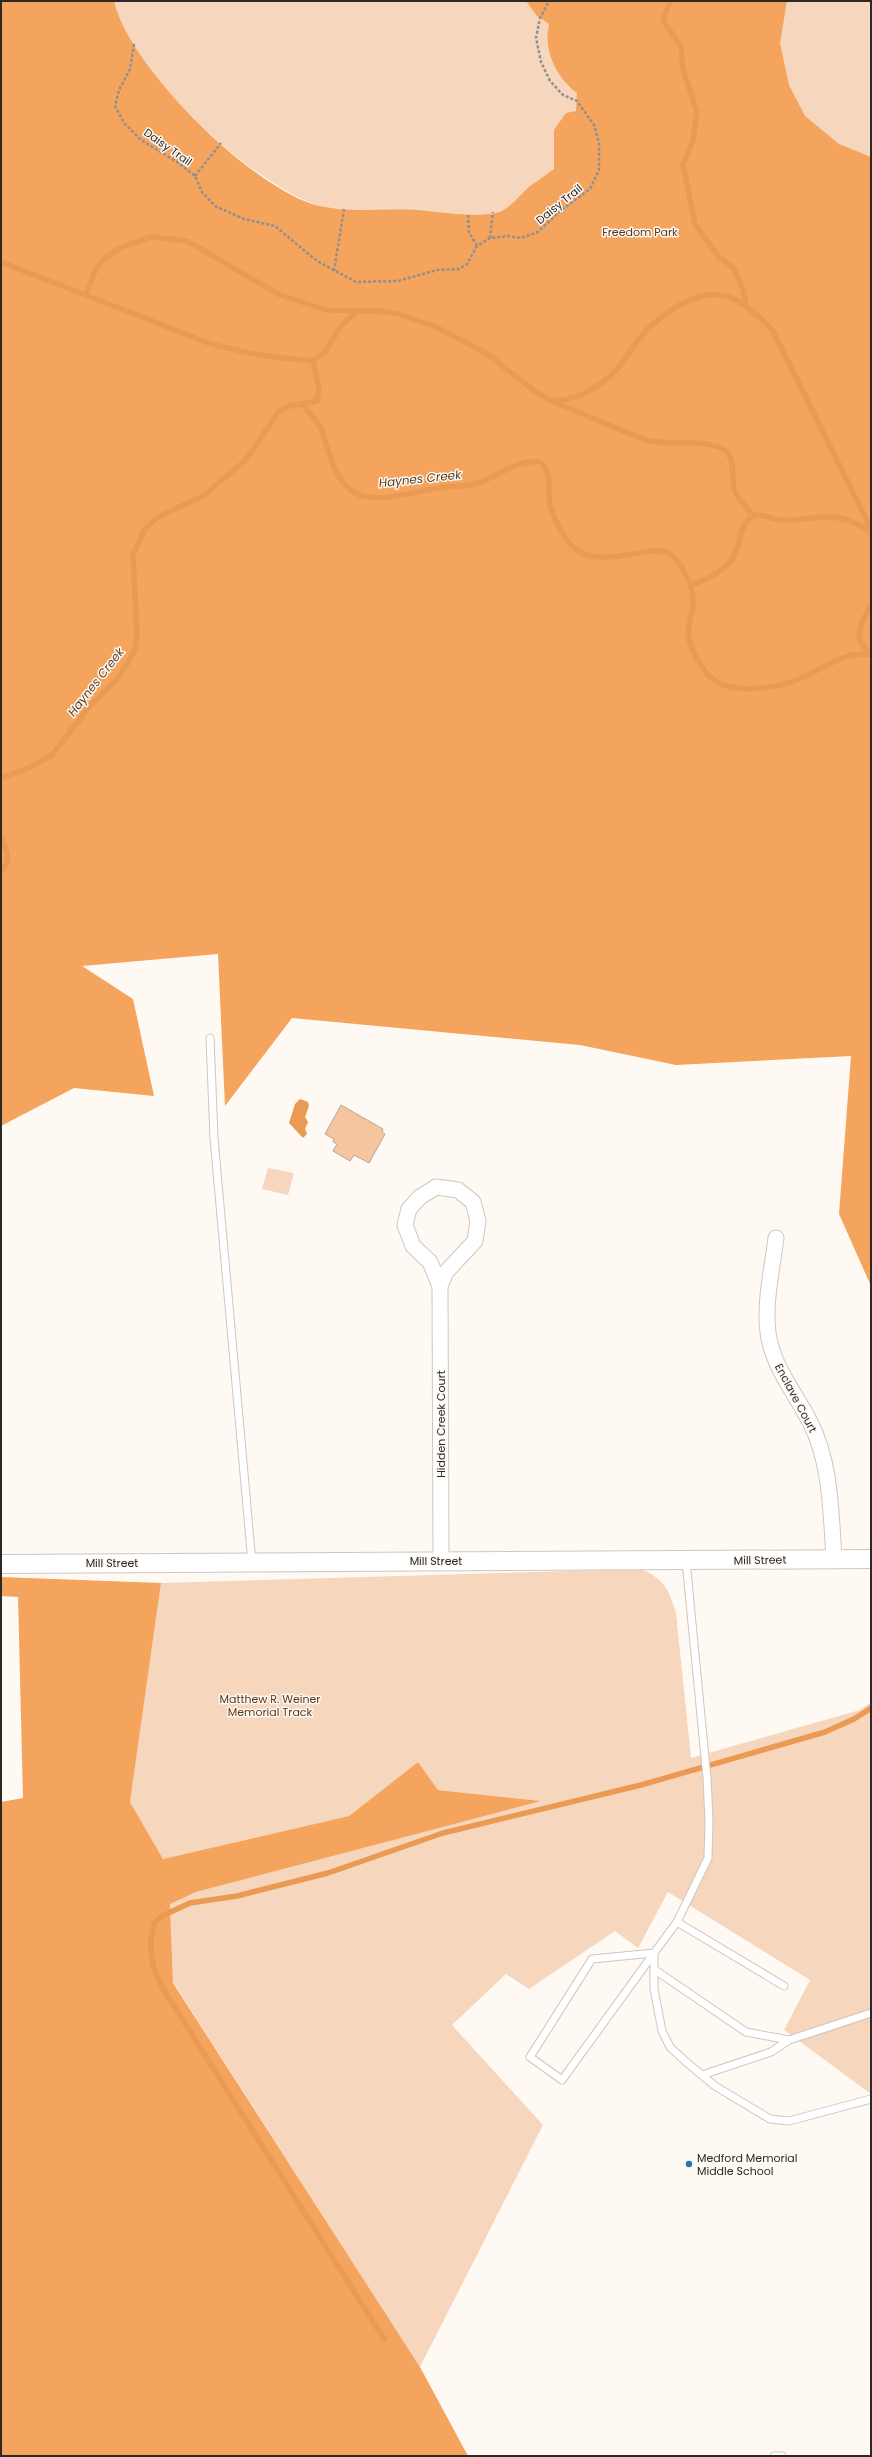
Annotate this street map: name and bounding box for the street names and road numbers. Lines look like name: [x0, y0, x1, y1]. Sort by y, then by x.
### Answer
street label: Daisy Trail: [141, 124, 195, 170]
street label: Daisy Trail: [532, 180, 586, 228]
street label: Enclave Court: [771, 1361, 821, 1435]
street label: Hidden Creek Court: [433, 1370, 449, 1478]
street label: Mill Street: [733, 1552, 787, 1568]
street label: Mill Street: [410, 1553, 462, 1569]
street label: Mill Street: [86, 1555, 138, 1571]

